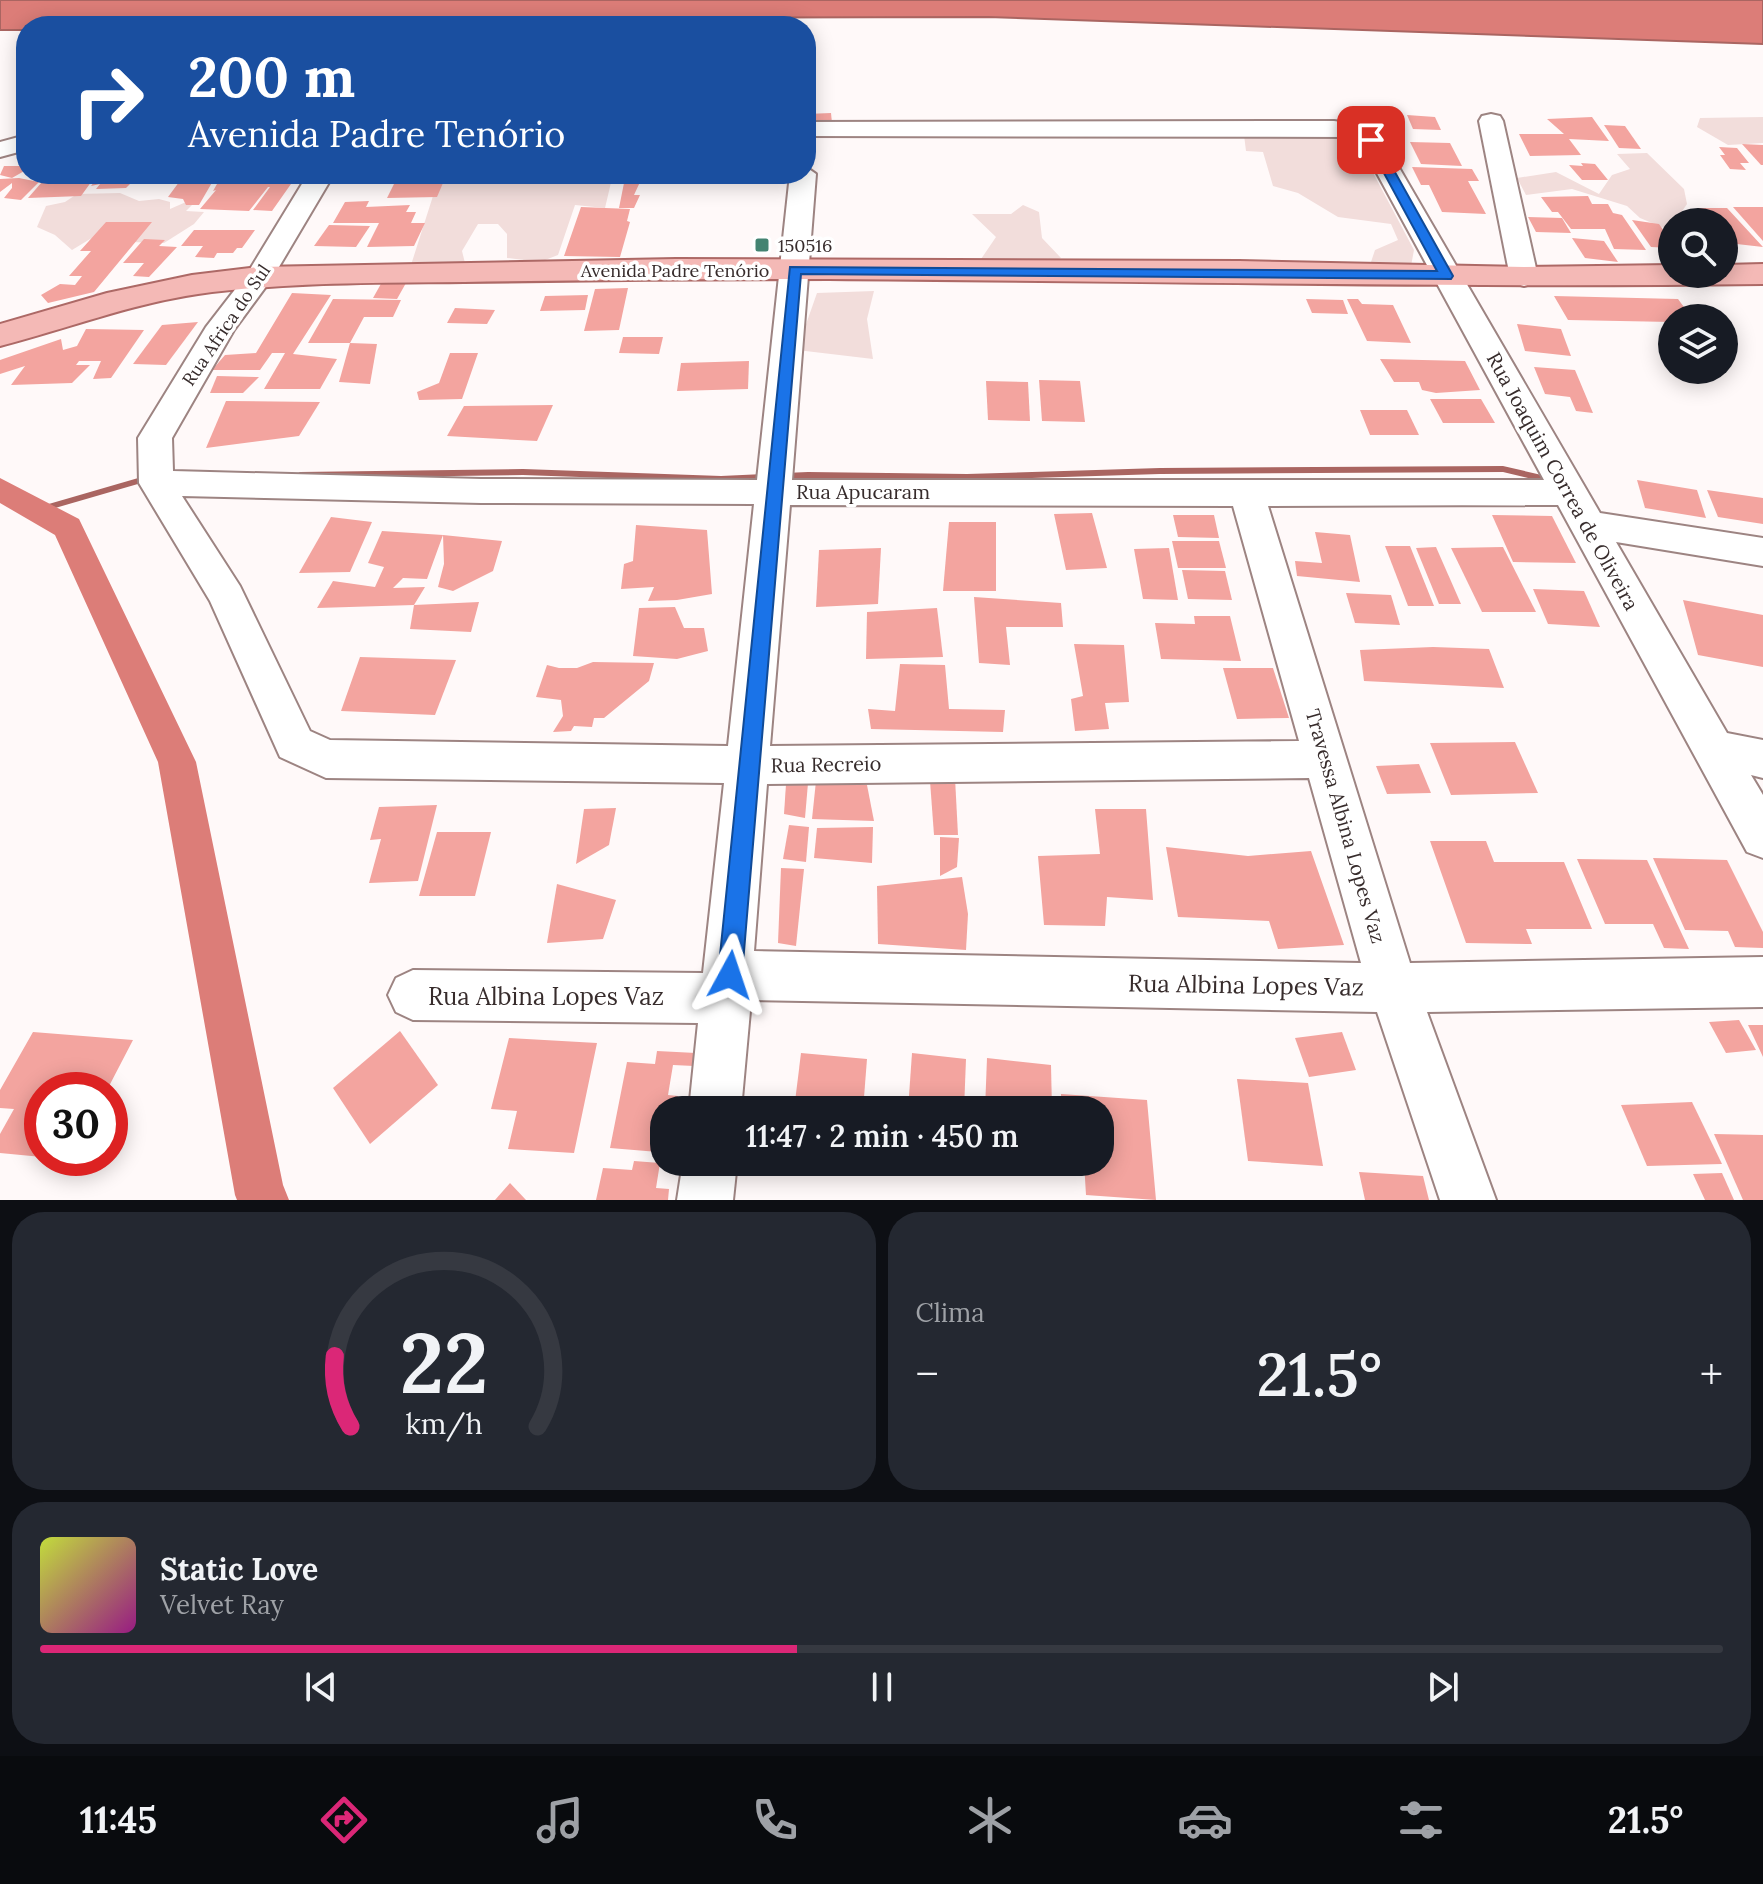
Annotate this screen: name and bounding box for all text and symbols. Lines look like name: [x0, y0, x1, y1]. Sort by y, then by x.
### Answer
text: 200 m: [188, 41, 355, 112]
icon: right: [56, 48, 160, 152]
pin: [1337, 106, 1405, 174]
text: Avenida Padre Tenório: [188, 111, 565, 157]
icon: arrive: [1349, 118, 1393, 162]
map controls: [1658, 208, 1738, 384]
button: search: [1658, 208, 1738, 288]
place label: 150516: [778, 234, 832, 257]
marker: 150516: [753, 236, 771, 254]
street label: Avenida Padre Tenório: [580, 259, 769, 282]
street label: Rua Africa do Sul: [177, 260, 275, 390]
button: layers: [1658, 304, 1738, 384]
street label: Rua Joaquim Correa de Oliveira: [1482, 348, 1644, 614]
street label: Rua Apucaram: [796, 479, 930, 504]
street label: Travessa Albina Lopes Vaz: [1301, 706, 1391, 946]
street label: Rua Recreio: [771, 751, 881, 777]
position arrow: [688, 933, 772, 1017]
street label: Rua Albina Lopes Vaz: [1128, 967, 1364, 1003]
street label: Rua Albina Lopes Vaz: [428, 981, 664, 1012]
speed limit sign: 30: [24, 1072, 128, 1176]
text: 11:47 · 2 min · 450 m: [745, 1117, 1019, 1155]
text: Clima: [916, 1296, 985, 1329]
text: 22: [399, 1309, 488, 1416]
text: 21.5°: [1256, 1336, 1382, 1412]
text: −: [916, 1346, 939, 1402]
text: +: [1700, 1346, 1723, 1402]
text: km/h: [405, 1405, 482, 1442]
text: Static Love: [160, 1550, 318, 1588]
text: Velvet Ray: [160, 1588, 284, 1621]
icon: previous: [299, 1665, 343, 1709]
icon: pause: [860, 1665, 904, 1709]
icon: next: [1421, 1665, 1465, 1709]
icon: directions: [316, 1792, 372, 1848]
icon: music: [532, 1792, 588, 1848]
icon: phone: [747, 1792, 803, 1848]
icon: climate: [962, 1792, 1018, 1848]
icon: car: [1177, 1792, 1233, 1848]
icon: filters: [1393, 1792, 1449, 1848]
text: 11:45: [80, 1797, 157, 1843]
text: 21.5°: [1608, 1797, 1683, 1843]

